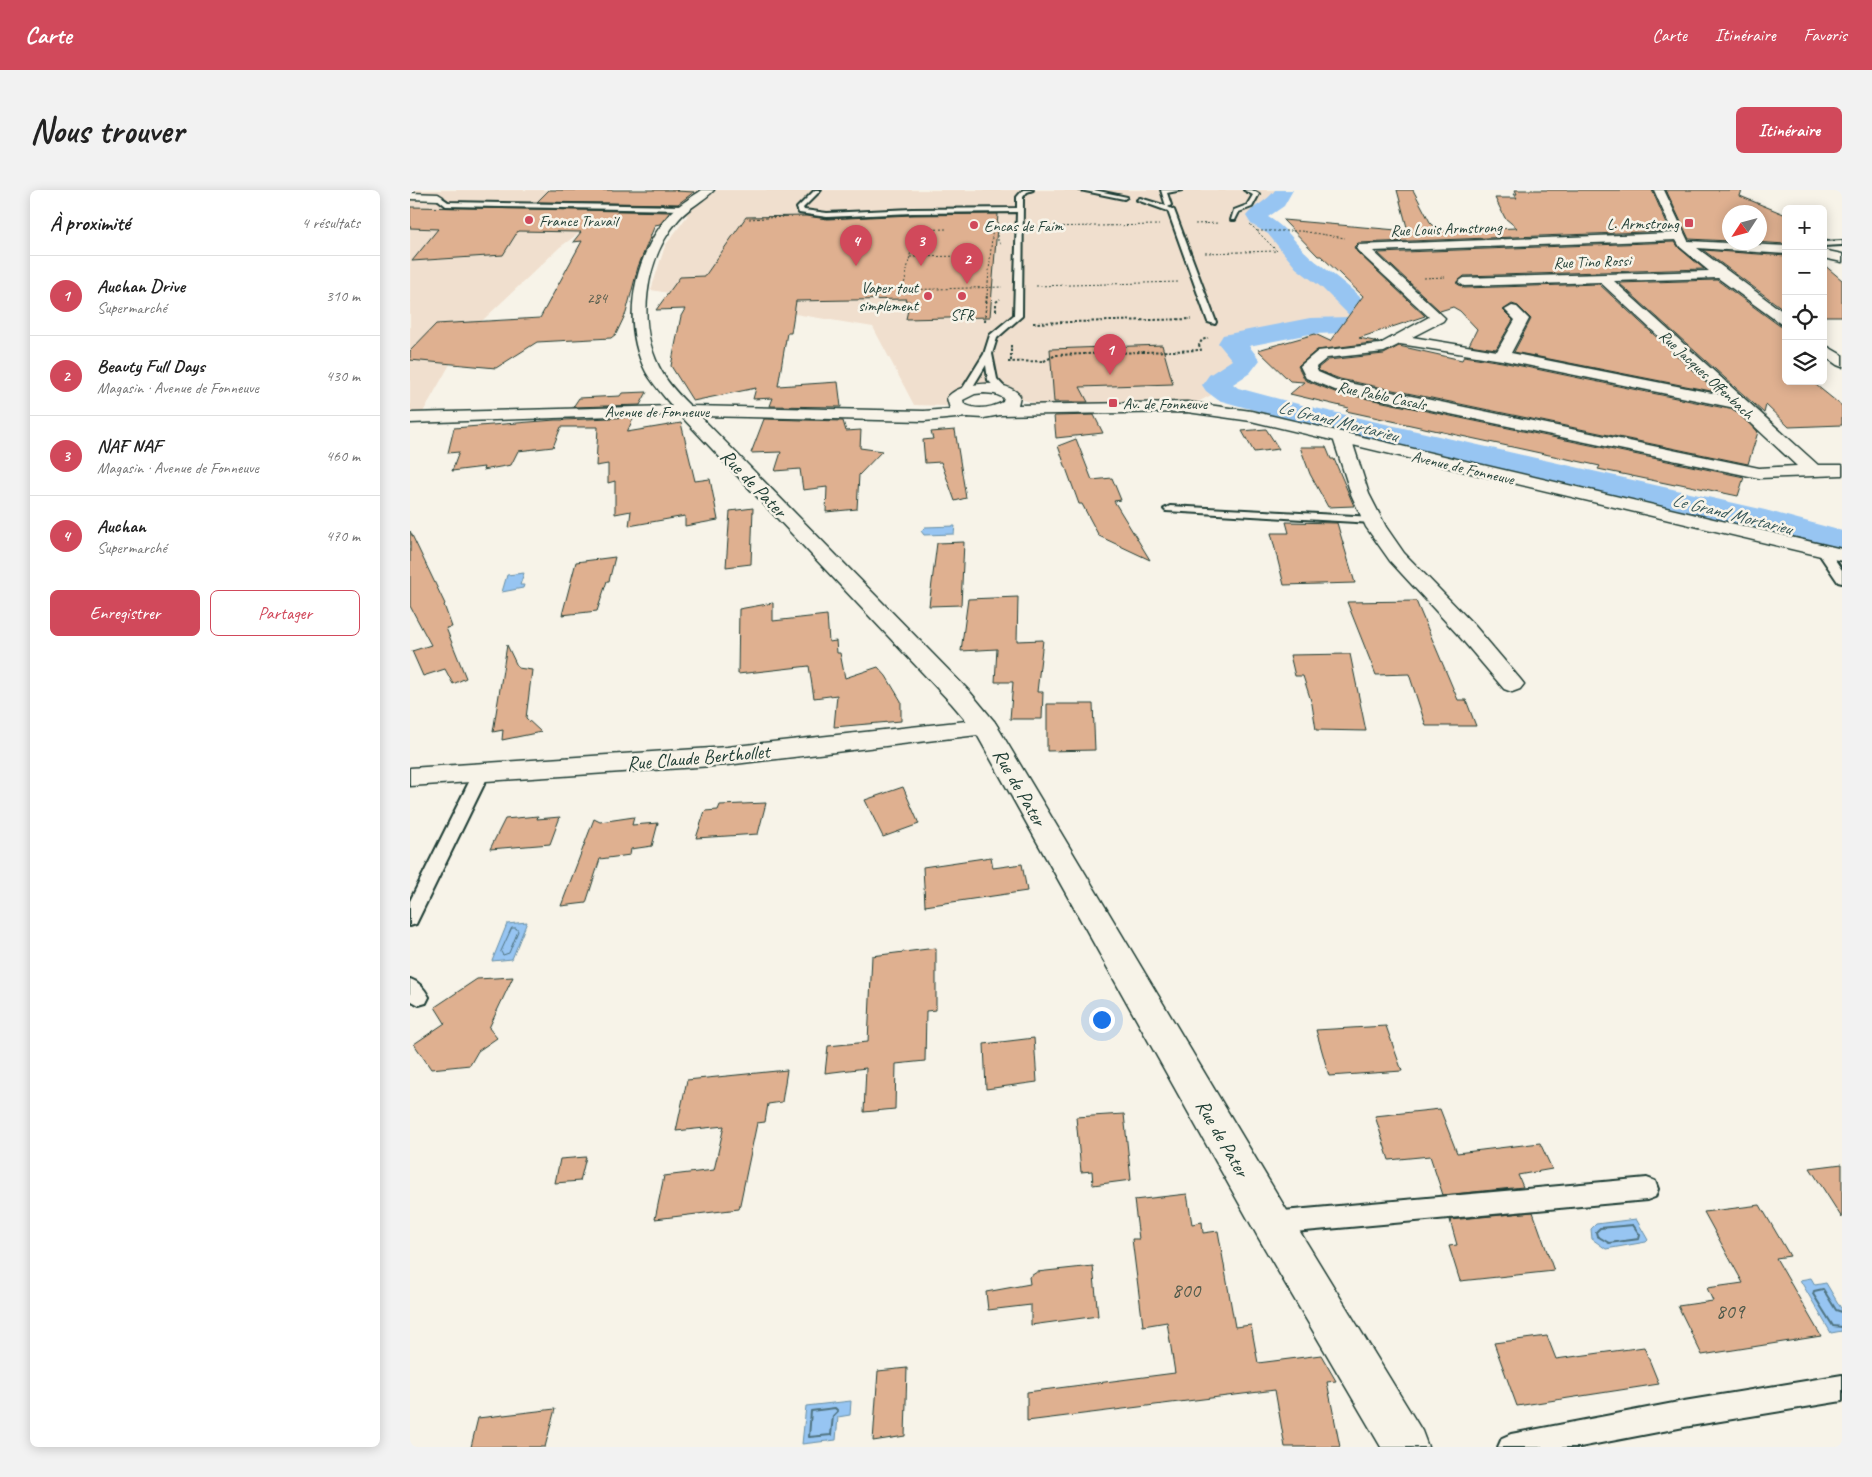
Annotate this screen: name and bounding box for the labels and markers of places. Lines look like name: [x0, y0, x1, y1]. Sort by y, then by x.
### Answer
place label: France Travail: [539, 211, 621, 231]
marker: France Travail: [523, 214, 535, 226]
place label: L. Armstrong: [1607, 214, 1680, 234]
place label: Encas de Faim: [984, 216, 1064, 236]
marker: L. Armstrong: [1683, 217, 1695, 229]
marker: Encas de Faim: [968, 219, 980, 231]
pin: 4: [840, 225, 872, 266]
pin: 3: [905, 225, 937, 266]
pin: 2: [951, 243, 983, 284]
place label: Vaper tout simplement: [858, 278, 920, 316]
marker: Vaper tout simplement: [922, 290, 934, 302]
marker: SFR: [956, 290, 968, 302]
place label: SFR: [950, 305, 975, 325]
pin: 1: [1094, 334, 1126, 375]
place label: Av. de Fonneuve: [1123, 394, 1209, 414]
marker: Av. de Fonneuve: [1107, 397, 1119, 409]

